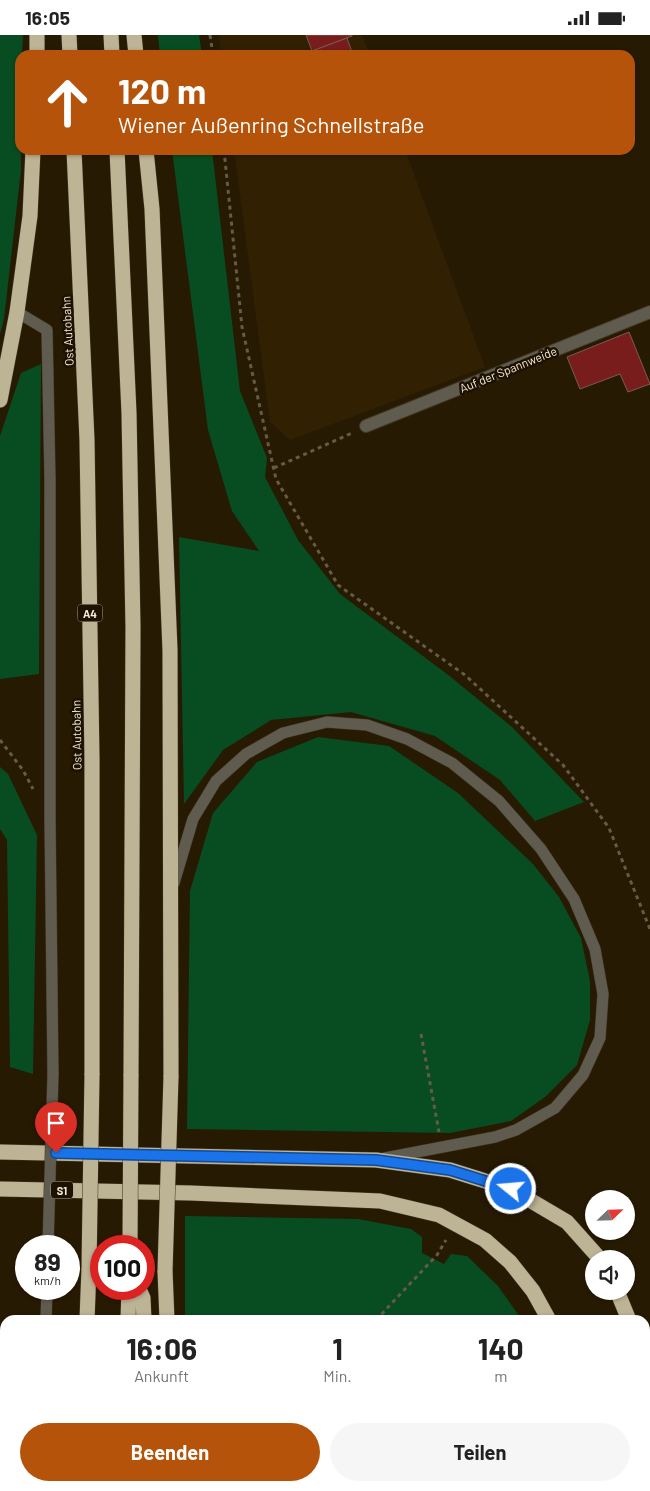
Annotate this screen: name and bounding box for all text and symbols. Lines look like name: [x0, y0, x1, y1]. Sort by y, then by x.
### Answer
text: 16:05: [25, 6, 70, 29]
text: 120 m: [118, 69, 206, 111]
icon: ahead: [35, 70, 100, 135]
text: Wiener Außenring Schnellstraße: [118, 111, 425, 137]
street label: Ost Autobahn: [58, 296, 76, 366]
street label: Auf der Spannweide: [457, 343, 559, 395]
road number: A4: [78, 605, 102, 621]
street label: Ost Autobahn: [68, 700, 84, 770]
pin: [35, 1102, 77, 1153]
icon: arrive: [42, 1109, 70, 1137]
position arrow: [484, 1162, 536, 1214]
road number: S1: [51, 1181, 73, 1199]
north arrow: [585, 1190, 635, 1240]
map controls: [585, 1190, 635, 1300]
speed limit sign: 100: [90, 1235, 155, 1300]
text: 89: [34, 1246, 61, 1276]
button: sound: [585, 1250, 635, 1300]
text: km/h: [34, 1273, 61, 1287]
text: 16:06: [126, 1330, 197, 1366]
text: 1: [332, 1330, 343, 1366]
text: 140: [478, 1330, 524, 1366]
text: Ankunft: [134, 1366, 189, 1385]
text: Min.: [323, 1366, 352, 1385]
text: m: [494, 1366, 507, 1385]
button: Beenden: [20, 1423, 320, 1481]
button: Teilen: [330, 1423, 630, 1481]

